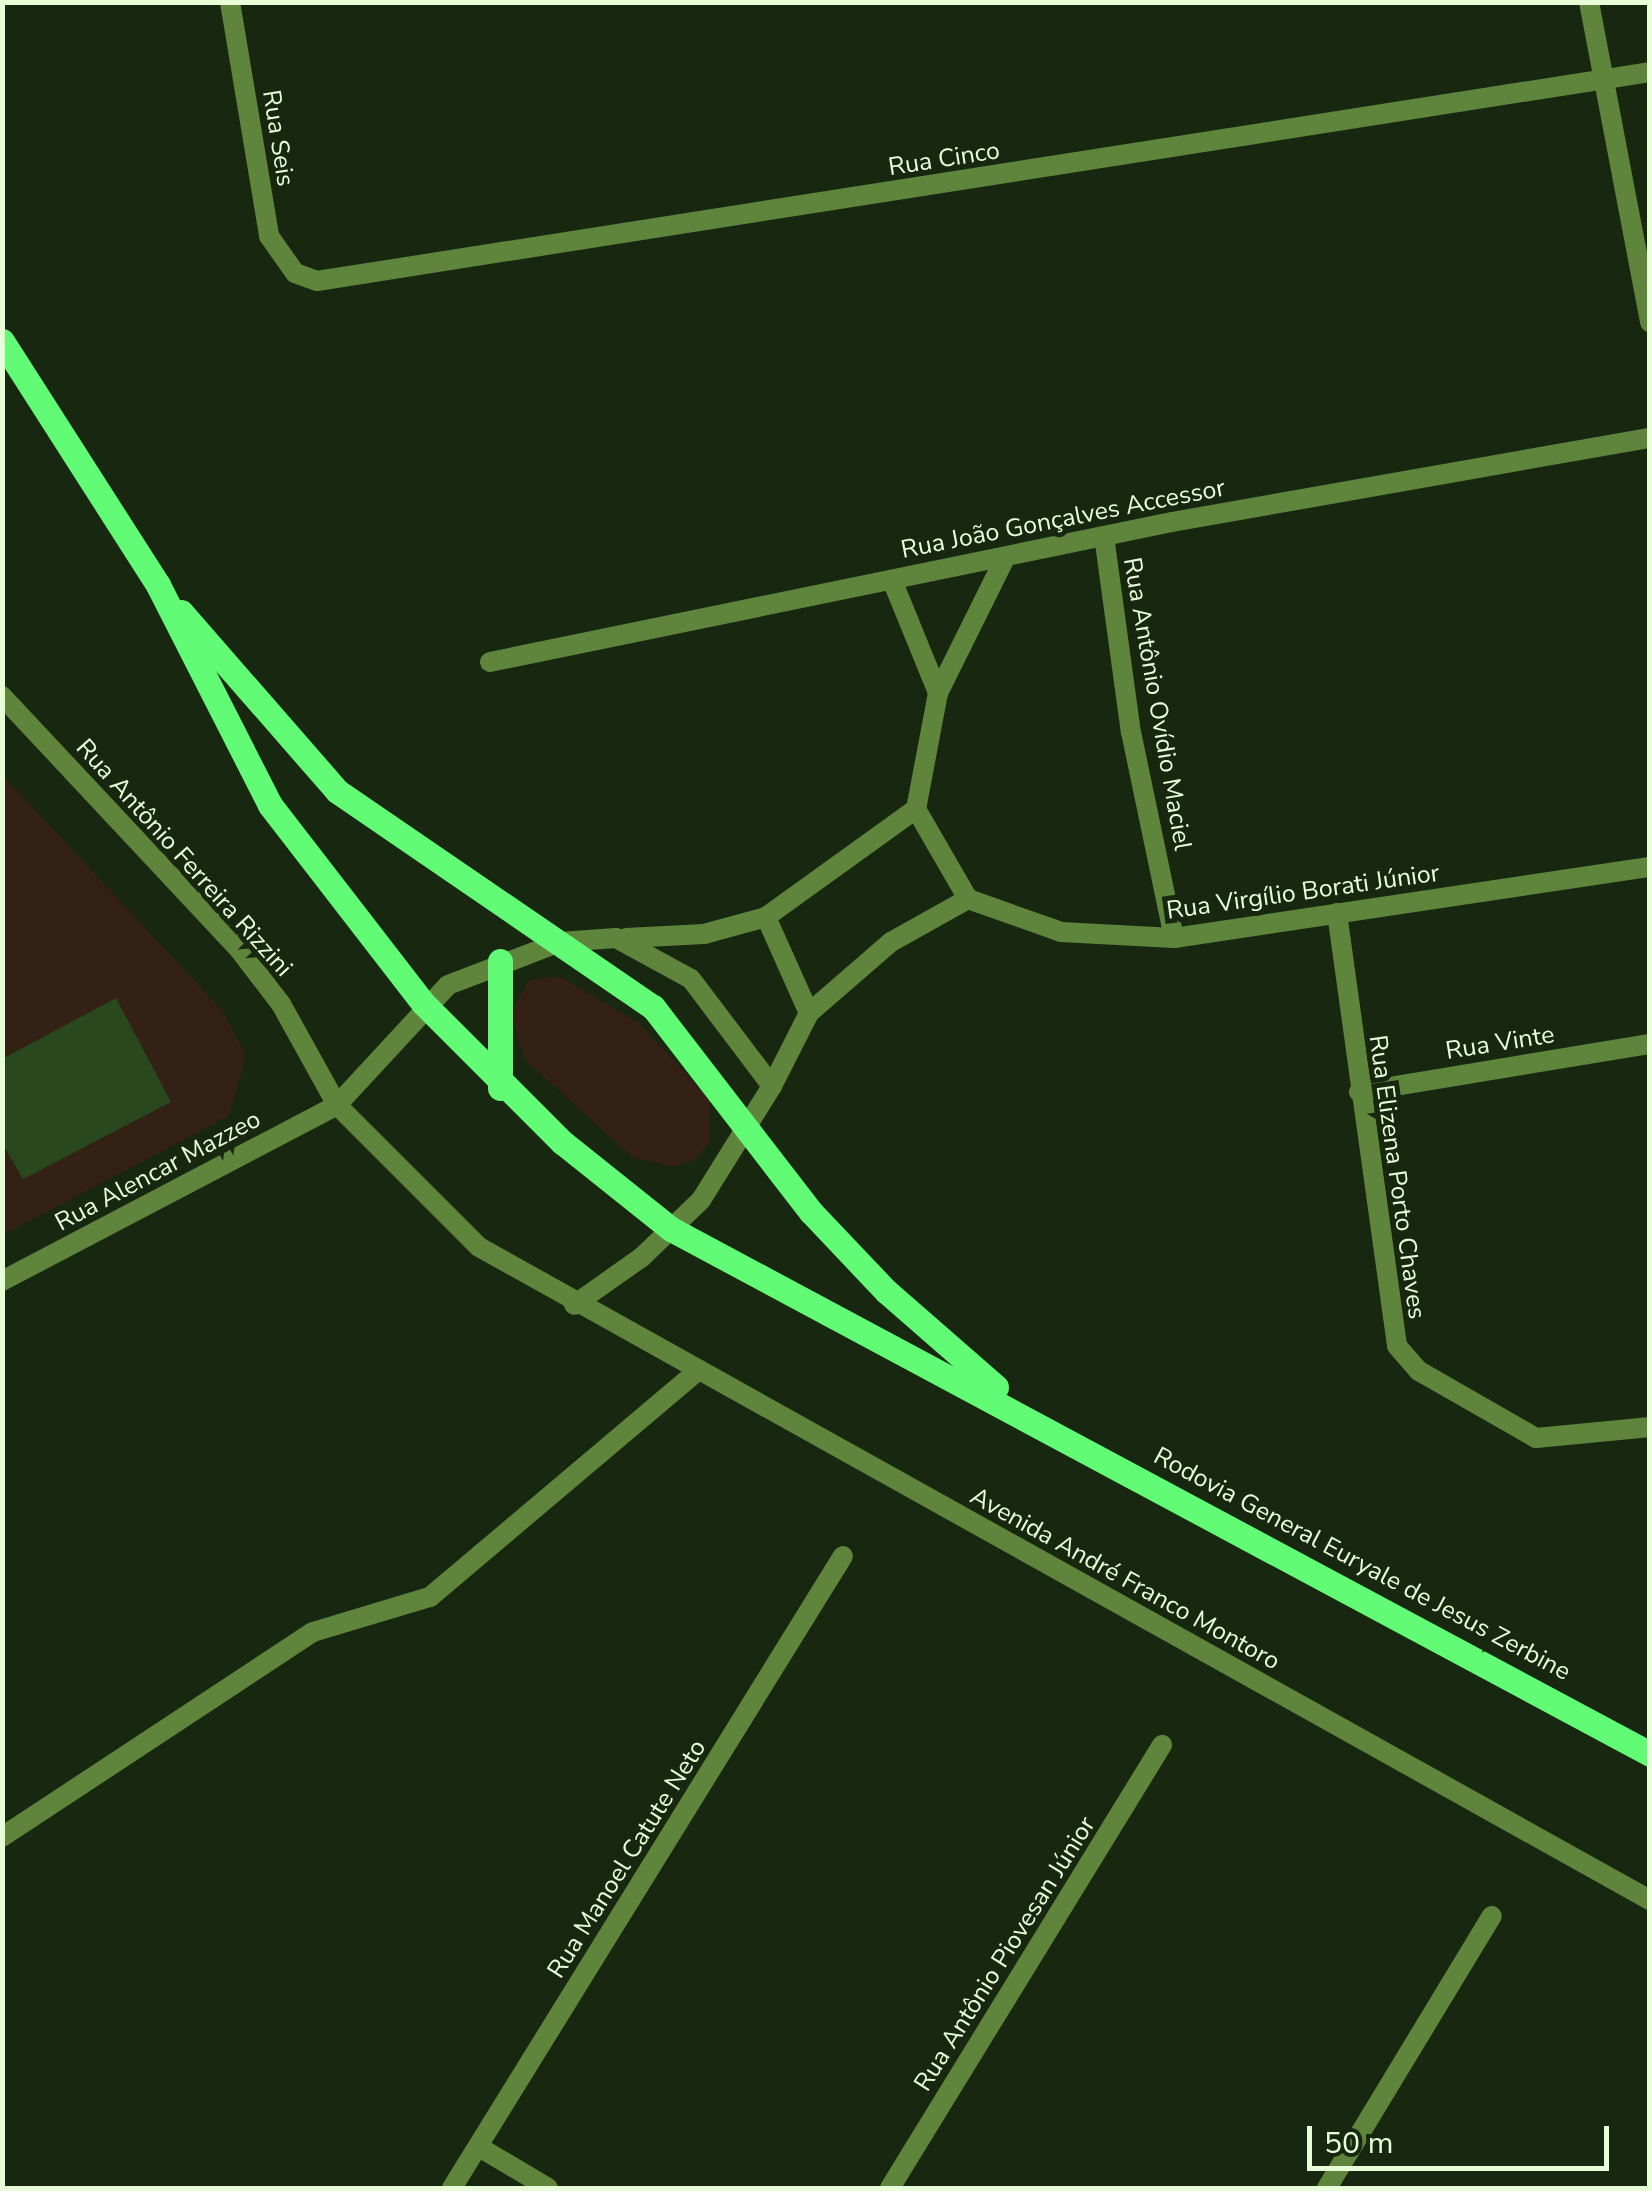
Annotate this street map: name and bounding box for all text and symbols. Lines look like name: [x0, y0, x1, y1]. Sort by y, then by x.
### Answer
street label: Rua Seis: [256, 88, 300, 188]
street label: Rua Cinco: [886, 135, 1002, 183]
street label: Rua João Gonçalves Accessor: [898, 473, 1228, 565]
street label: Rua Antônio Ovídio Maciel: [1116, 555, 1198, 853]
street label: Rua Antônio Ferreira Rizzini: [69, 733, 299, 983]
street label: Rua Virgílio Borati Júnior: [1165, 858, 1441, 926]
street label: Rua Vinte: [1444, 1020, 1556, 1066]
street label: Rua Elizena Porto Chaves: [1362, 1033, 1432, 1321]
street label: Rua Alencar Mazzeo: [50, 1104, 266, 1238]
street label: Rodovia General Euryale de Jesus Zerbine: [1149, 1441, 1575, 1687]
street label: Avenida André Franco Montoro: [965, 1481, 1285, 1677]
street label: Rua Manoel Catute Neto: [541, 1734, 713, 1984]
street label: Rua Antônio Piovesan Júnior: [908, 1811, 1102, 2097]
scale bar: [1312, 2106, 1614, 2168]
text: 50 m: [1324, 2123, 1393, 2164]

